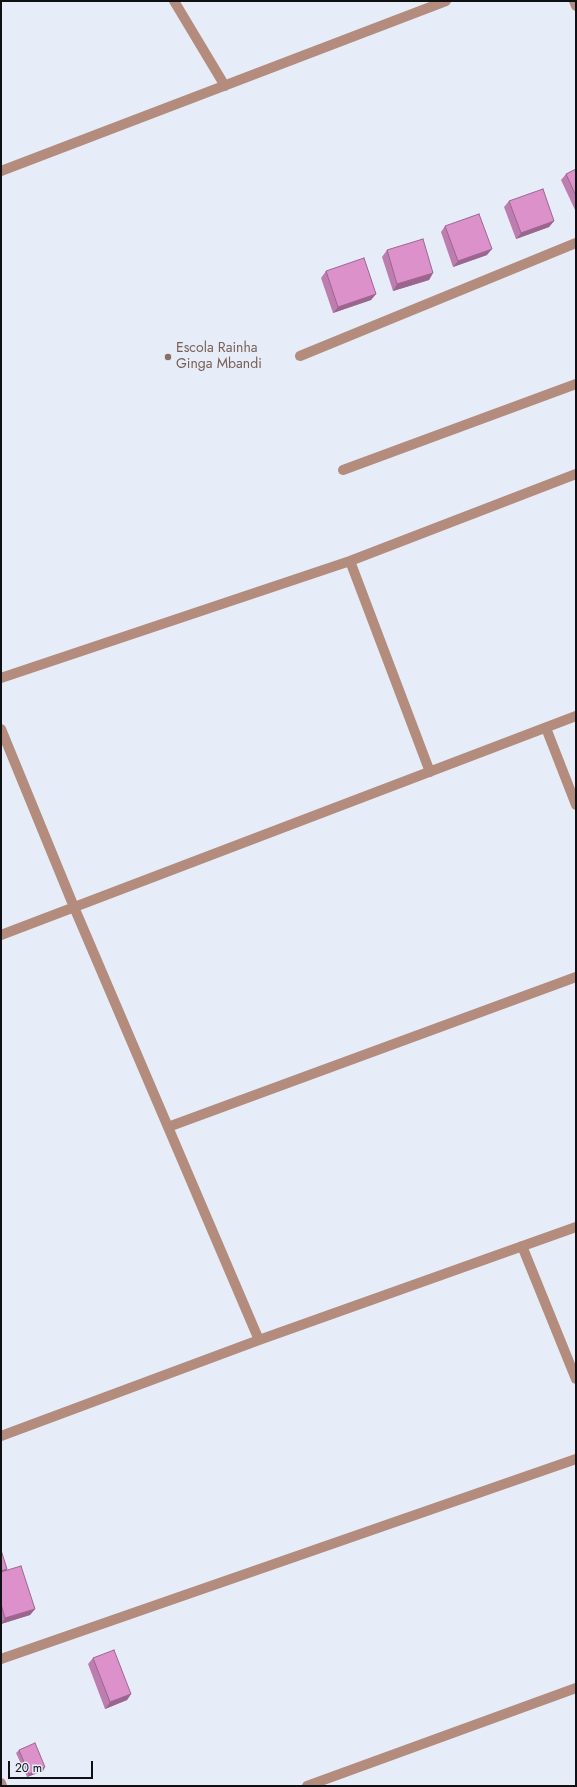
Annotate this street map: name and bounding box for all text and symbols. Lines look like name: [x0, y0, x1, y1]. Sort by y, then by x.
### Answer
place label: Escola Rainha Ginga Mbandi: [176, 341, 262, 374]
marker: Escola Rainha Ginga Mbandi: [163, 352, 173, 362]
scale bar: [10, 1753, 95, 1779]
text: 20 m: [15, 1759, 42, 1777]

